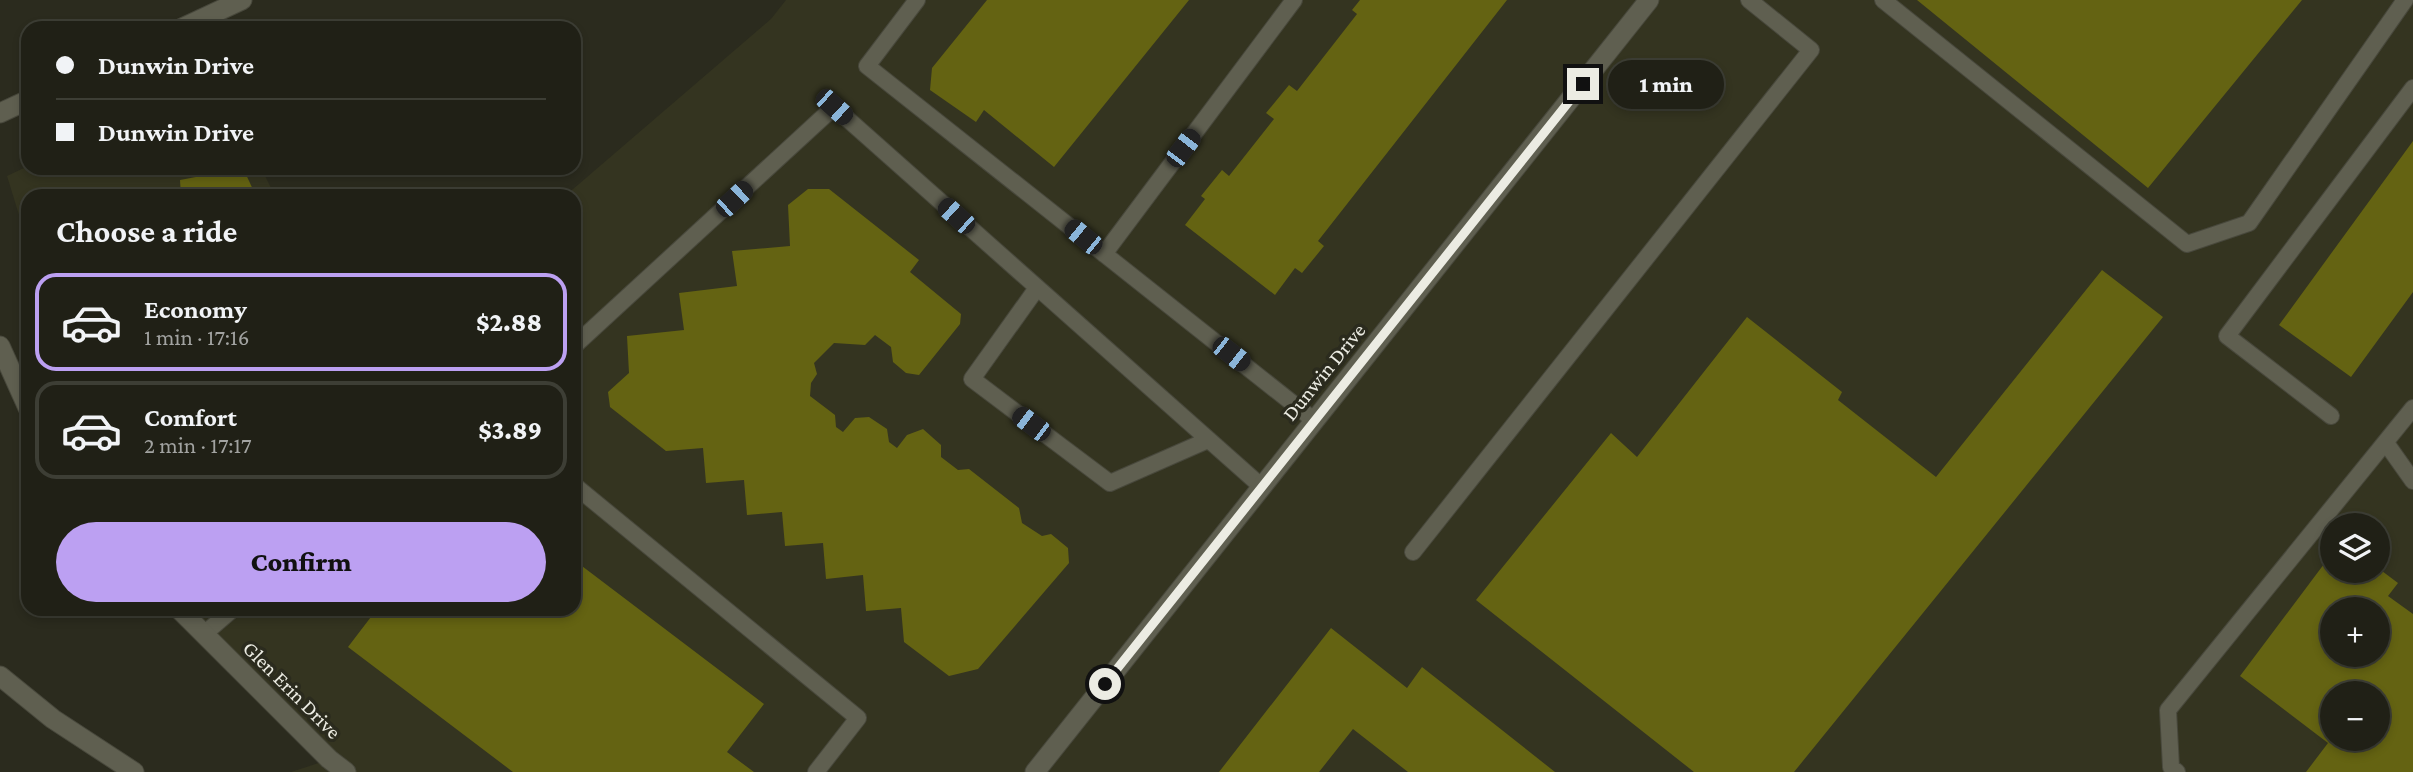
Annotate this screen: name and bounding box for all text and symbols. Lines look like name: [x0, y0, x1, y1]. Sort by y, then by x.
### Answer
text: Dunwin Drive: [98, 51, 254, 80]
callout: 1 min: [1608, 60, 1723, 108]
route end: [1567, 68, 1599, 100]
text: 1 min: [1639, 71, 1693, 97]
car: [812, 85, 857, 129]
text: Dunwin Drive: [98, 118, 254, 147]
car: [1162, 125, 1205, 171]
car: [712, 177, 757, 221]
car: [934, 194, 979, 238]
text: Choose a ride: [56, 213, 237, 249]
car: [1061, 216, 1106, 258]
icon: car: [60, 291, 123, 354]
text: Economy: [144, 295, 247, 324]
text: $2.88: [476, 308, 542, 337]
street label: Dunwin Drive: [1277, 319, 1371, 425]
text: 1 min · 17:16: [144, 324, 249, 350]
car: [1208, 333, 1255, 375]
icon: car: [60, 399, 123, 462]
text: Comfort: [144, 403, 237, 432]
car: [1008, 403, 1055, 445]
text: $3.89: [478, 416, 542, 445]
text: 2 min · 17:17: [144, 432, 252, 458]
map controls: [2320, 513, 2390, 751]
button: layers: [2320, 513, 2390, 583]
button: Confirm: [56, 522, 546, 602]
button: +: [2320, 597, 2390, 667]
street label: Glen Erin Drive: [238, 636, 346, 744]
route start: [1089, 668, 1121, 700]
button: −: [2320, 681, 2390, 751]

